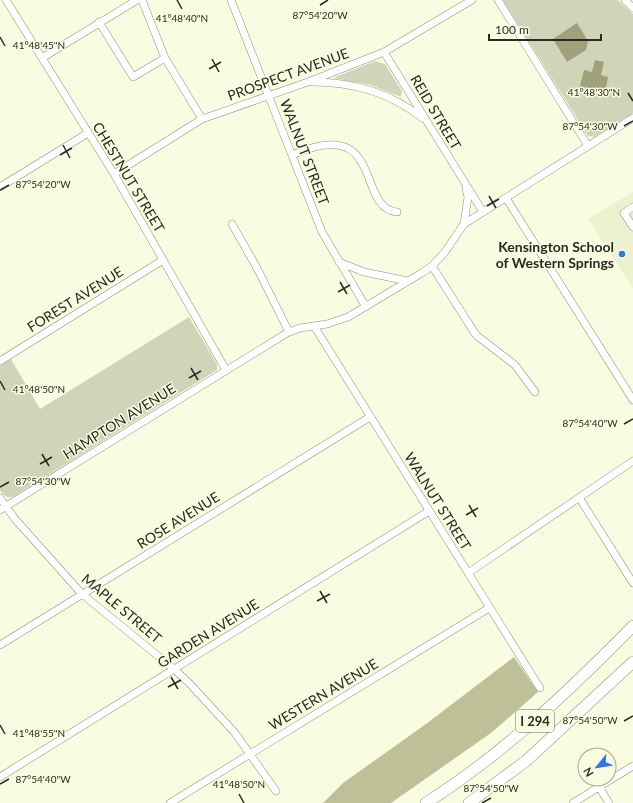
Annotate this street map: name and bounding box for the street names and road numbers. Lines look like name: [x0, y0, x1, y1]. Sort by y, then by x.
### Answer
street label: PROSPECT AVENUE: [225, 44, 351, 104]
street label: REID STREET: [407, 72, 465, 153]
street label: WALNUT STREET: [277, 97, 333, 208]
street label: CHESTNUT STREET: [89, 119, 169, 236]
street label: FOREST AVENUE: [24, 263, 126, 335]
street label: HAMPTON AVENUE: [59, 379, 179, 463]
street label: WALNUT STREET: [401, 449, 475, 554]
street label: ROSE AVENUE: [134, 488, 222, 552]
street label: MAPLE STREET: [79, 570, 166, 647]
street label: GARDEN AVENUE: [154, 595, 262, 671]
street label: WESTERN AVENUE: [265, 655, 381, 733]
road number: I 294: [516, 710, 554, 732]

